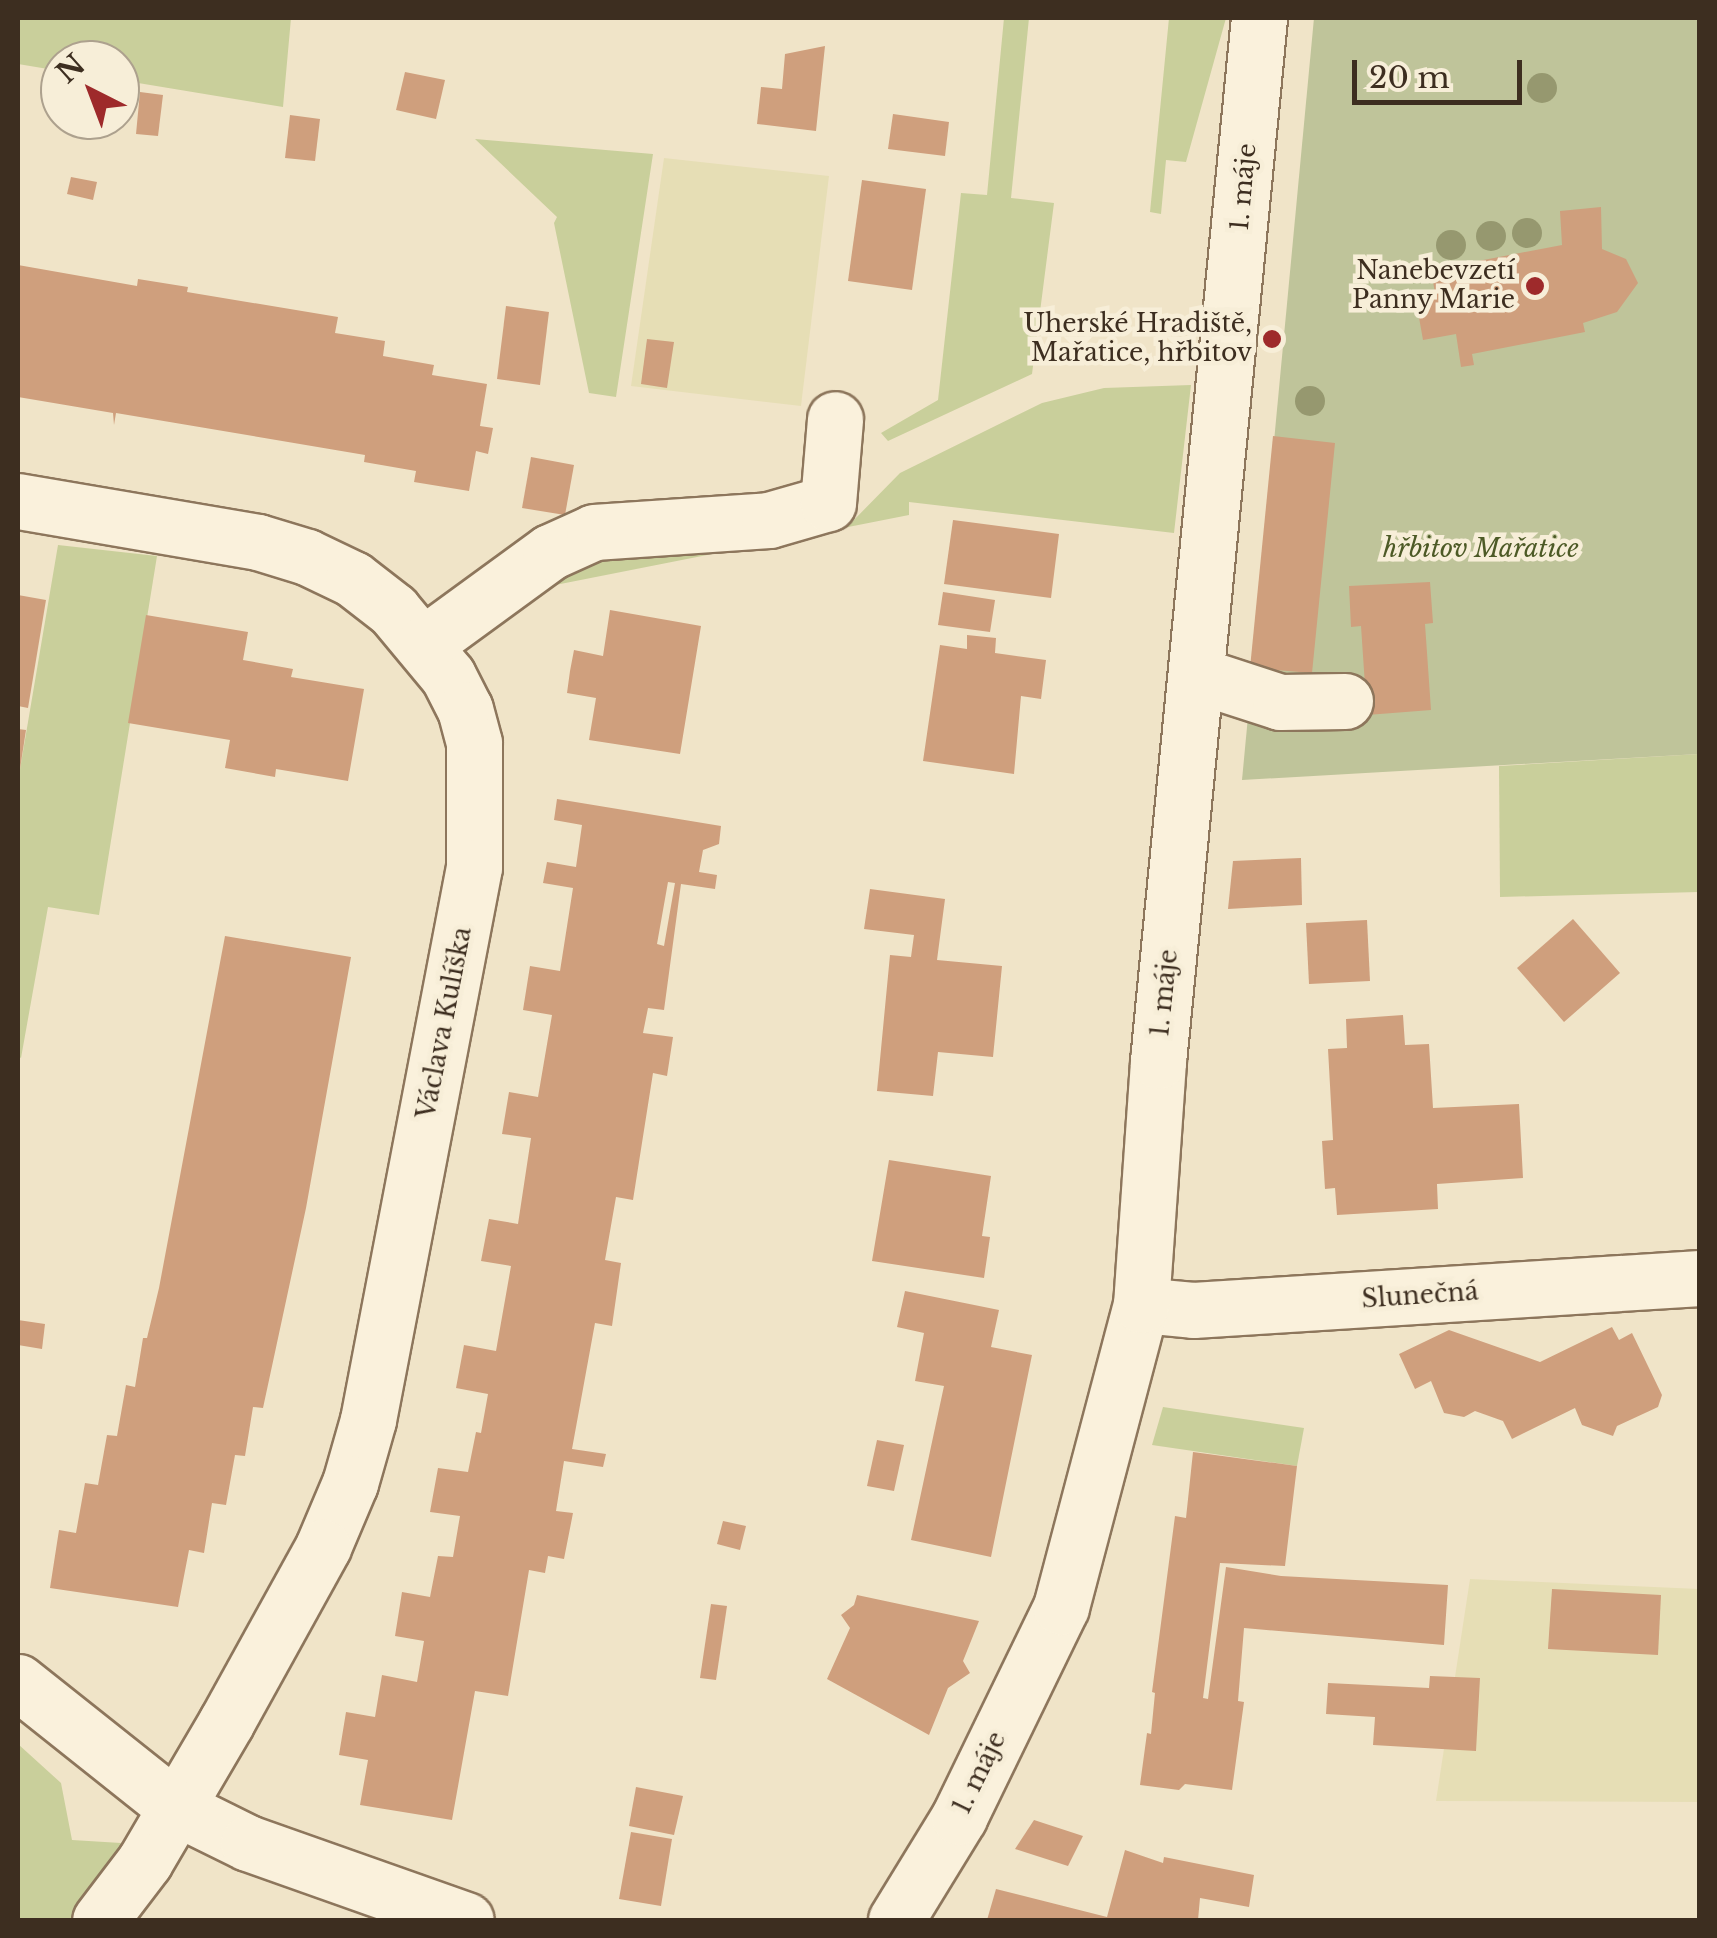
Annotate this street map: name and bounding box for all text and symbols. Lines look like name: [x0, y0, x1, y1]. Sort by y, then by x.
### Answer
north arrow: [40, 40, 140, 140]
scale bar: [1357, 40, 1527, 102]
text: N: [49, 47, 92, 91]
text: 20 m: [1369, 59, 1450, 96]
street label: 1. máje: [1225, 142, 1263, 232]
place label: Nanebevzetí Panny Marie: [1351, 257, 1515, 316]
marker: Nanebevzetí Panny Marie: [1524, 275, 1546, 297]
place label: Uherské Hradiště, Mařatice, hřbitov: [1023, 310, 1252, 369]
marker: Uherské Hradiště, Mařatice, hřbitov: [1261, 328, 1283, 350]
park label: hřbitov Mařatice: [1383, 534, 1579, 564]
street label: Václava Kulíška: [412, 924, 478, 1122]
street label: 1. máje: [1146, 948, 1184, 1038]
street label: Slunečná: [1361, 1277, 1479, 1315]
street label: 1. máje: [947, 1727, 1013, 1819]

